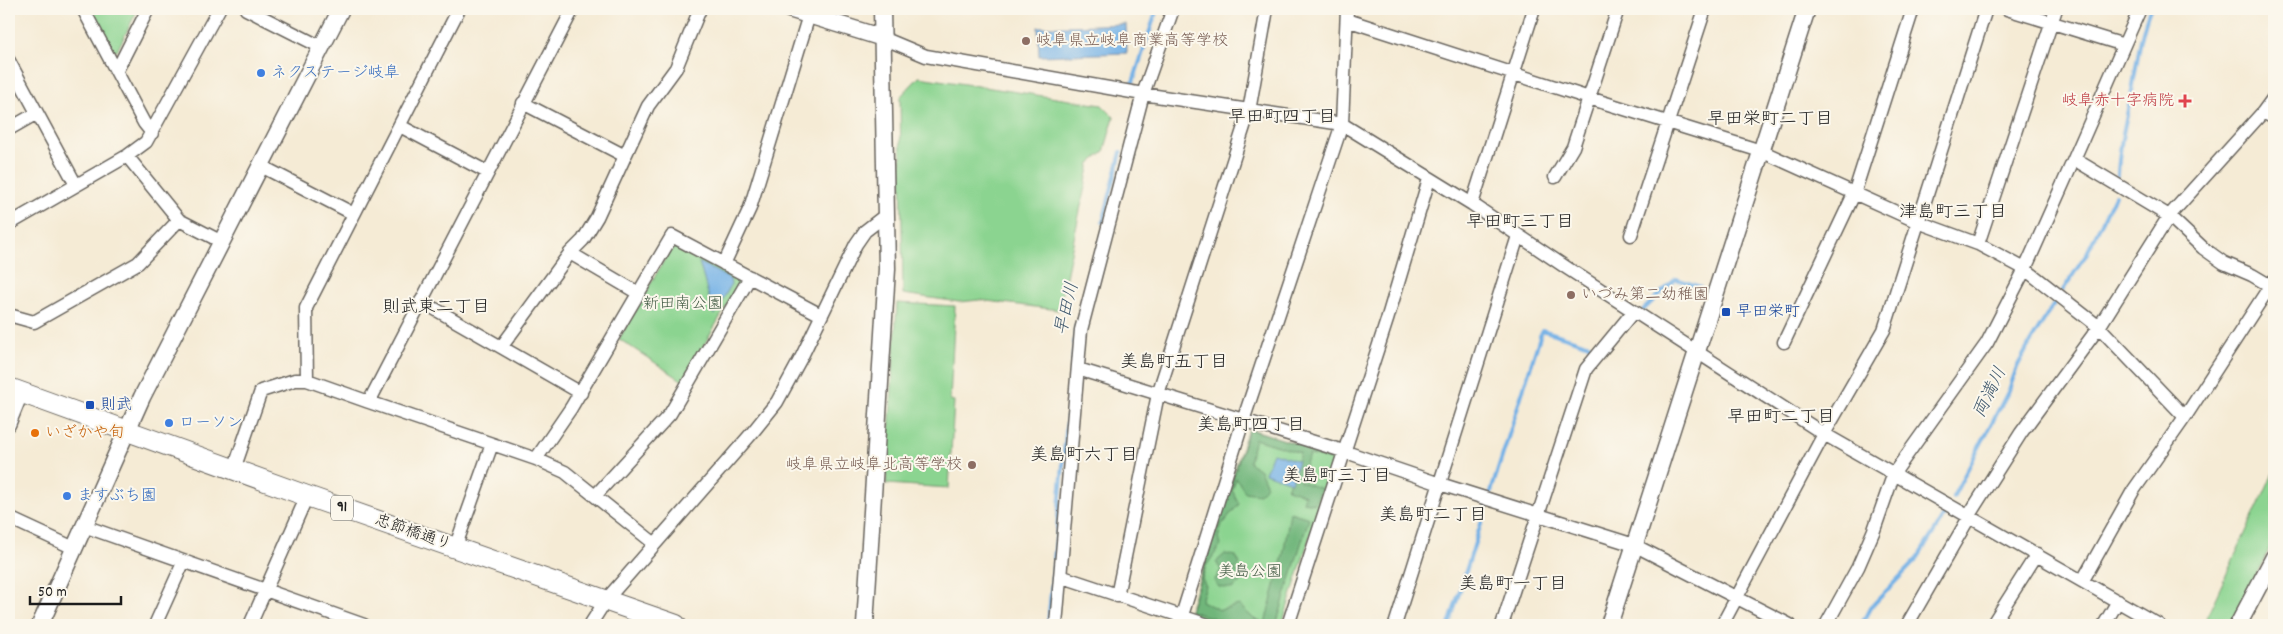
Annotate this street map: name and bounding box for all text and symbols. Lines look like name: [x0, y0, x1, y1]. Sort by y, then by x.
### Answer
place label: 岐阜県立岐阜商業高等学校: [1036, 30, 1228, 53]
marker: 岐阜県立岐阜商業高等学校: [1020, 35, 1032, 47]
place label: ネクステージ岐阜: [271, 62, 400, 85]
marker: ネクステージ岐阜: [255, 67, 267, 79]
place label: 岐阜赤十字病院: [2062, 90, 2174, 113]
marker: 岐阜赤十字病院: [2178, 94, 2192, 108]
district label: 早田町四丁目: [1228, 106, 1336, 131]
district label: 早田栄町二丁目: [1707, 108, 1833, 133]
district label: 津島町三丁目: [1899, 201, 2007, 226]
district label: 早田町三丁目: [1466, 211, 1574, 236]
water label: 早田川: [1050, 280, 1086, 338]
place label: いづみ第二幼稚園: [1581, 284, 1709, 307]
marker: いづみ第二幼稚園: [1565, 289, 1577, 301]
park label: 新田南公園: [643, 293, 723, 316]
district label: 則武東二丁目: [382, 296, 490, 321]
place label: 早田栄町: [1736, 301, 1800, 324]
marker: 早田栄町: [1720, 306, 1732, 318]
district label: 美島町五丁目: [1120, 351, 1228, 376]
water label: 両満川: [1968, 363, 2014, 423]
place label: 則武: [100, 394, 132, 417]
marker: 則武: [84, 399, 96, 411]
district label: 早田町二丁目: [1727, 406, 1835, 431]
place label: ローソン: [179, 412, 243, 435]
district label: 美島町四丁目: [1197, 414, 1305, 439]
marker: ローソン: [163, 417, 175, 429]
place label: いざかや旬: [45, 422, 125, 445]
marker: いざかや旬: [29, 427, 41, 439]
district label: 美島町六丁目: [1030, 444, 1138, 469]
place label: 岐阜県立岐阜北高等学校: [786, 454, 962, 477]
marker: 岐阜県立岐阜北高等学校: [966, 459, 978, 471]
district label: 美島町三丁目: [1283, 465, 1391, 490]
place label: ますぶち園: [77, 485, 157, 508]
marker: ますぶち園: [61, 490, 73, 502]
road number: 91: [331, 496, 353, 520]
district label: 美島町二丁目: [1379, 504, 1487, 529]
street label: 忠節橋通り: [371, 509, 455, 557]
park label: 美島公園: [1218, 561, 1282, 584]
district label: 美島町一丁目: [1459, 573, 1567, 598]
scale bar: [30, 574, 121, 606]
text: 50 m: [38, 582, 67, 604]

